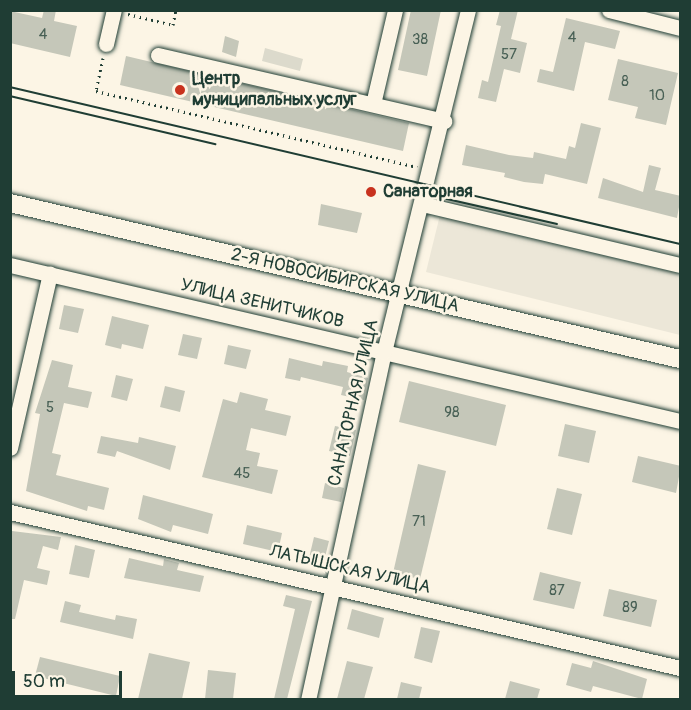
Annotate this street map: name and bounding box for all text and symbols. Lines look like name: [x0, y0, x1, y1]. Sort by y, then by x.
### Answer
house number: 4: [39, 26, 47, 44]
house number: 4: [568, 29, 576, 47]
house number: 38: [412, 31, 428, 49]
house number: 57: [501, 46, 517, 64]
place label: Центр муниципальных услуг: [192, 69, 357, 112]
house number: 8: [621, 73, 629, 91]
marker: Центр муниципальных услуг: [173, 83, 187, 97]
house number: 10: [649, 87, 665, 105]
place label: Санаторная: [383, 181, 473, 203]
marker: Санаторная: [364, 185, 378, 199]
street label: 2-Я НОВОСИБИРСКАЯ УЛИЦА: [229, 244, 461, 318]
street label: УЛИЦА ЗЕНИТЧИКОВ: [178, 275, 346, 333]
street label: САНАТОРНАЯ УЛИЦА: [324, 318, 384, 488]
house number: 5: [46, 399, 54, 417]
house number: 98: [444, 404, 460, 422]
house number: 45: [234, 465, 250, 483]
house number: 71: [412, 513, 426, 531]
street label: ЛАТЫШСКАЯ УЛИЦА: [267, 541, 433, 599]
house number: 87: [549, 582, 565, 600]
house number: 89: [622, 599, 638, 617]
scale bar: [15, 659, 124, 697]
text: 50 m: [23, 670, 65, 693]

